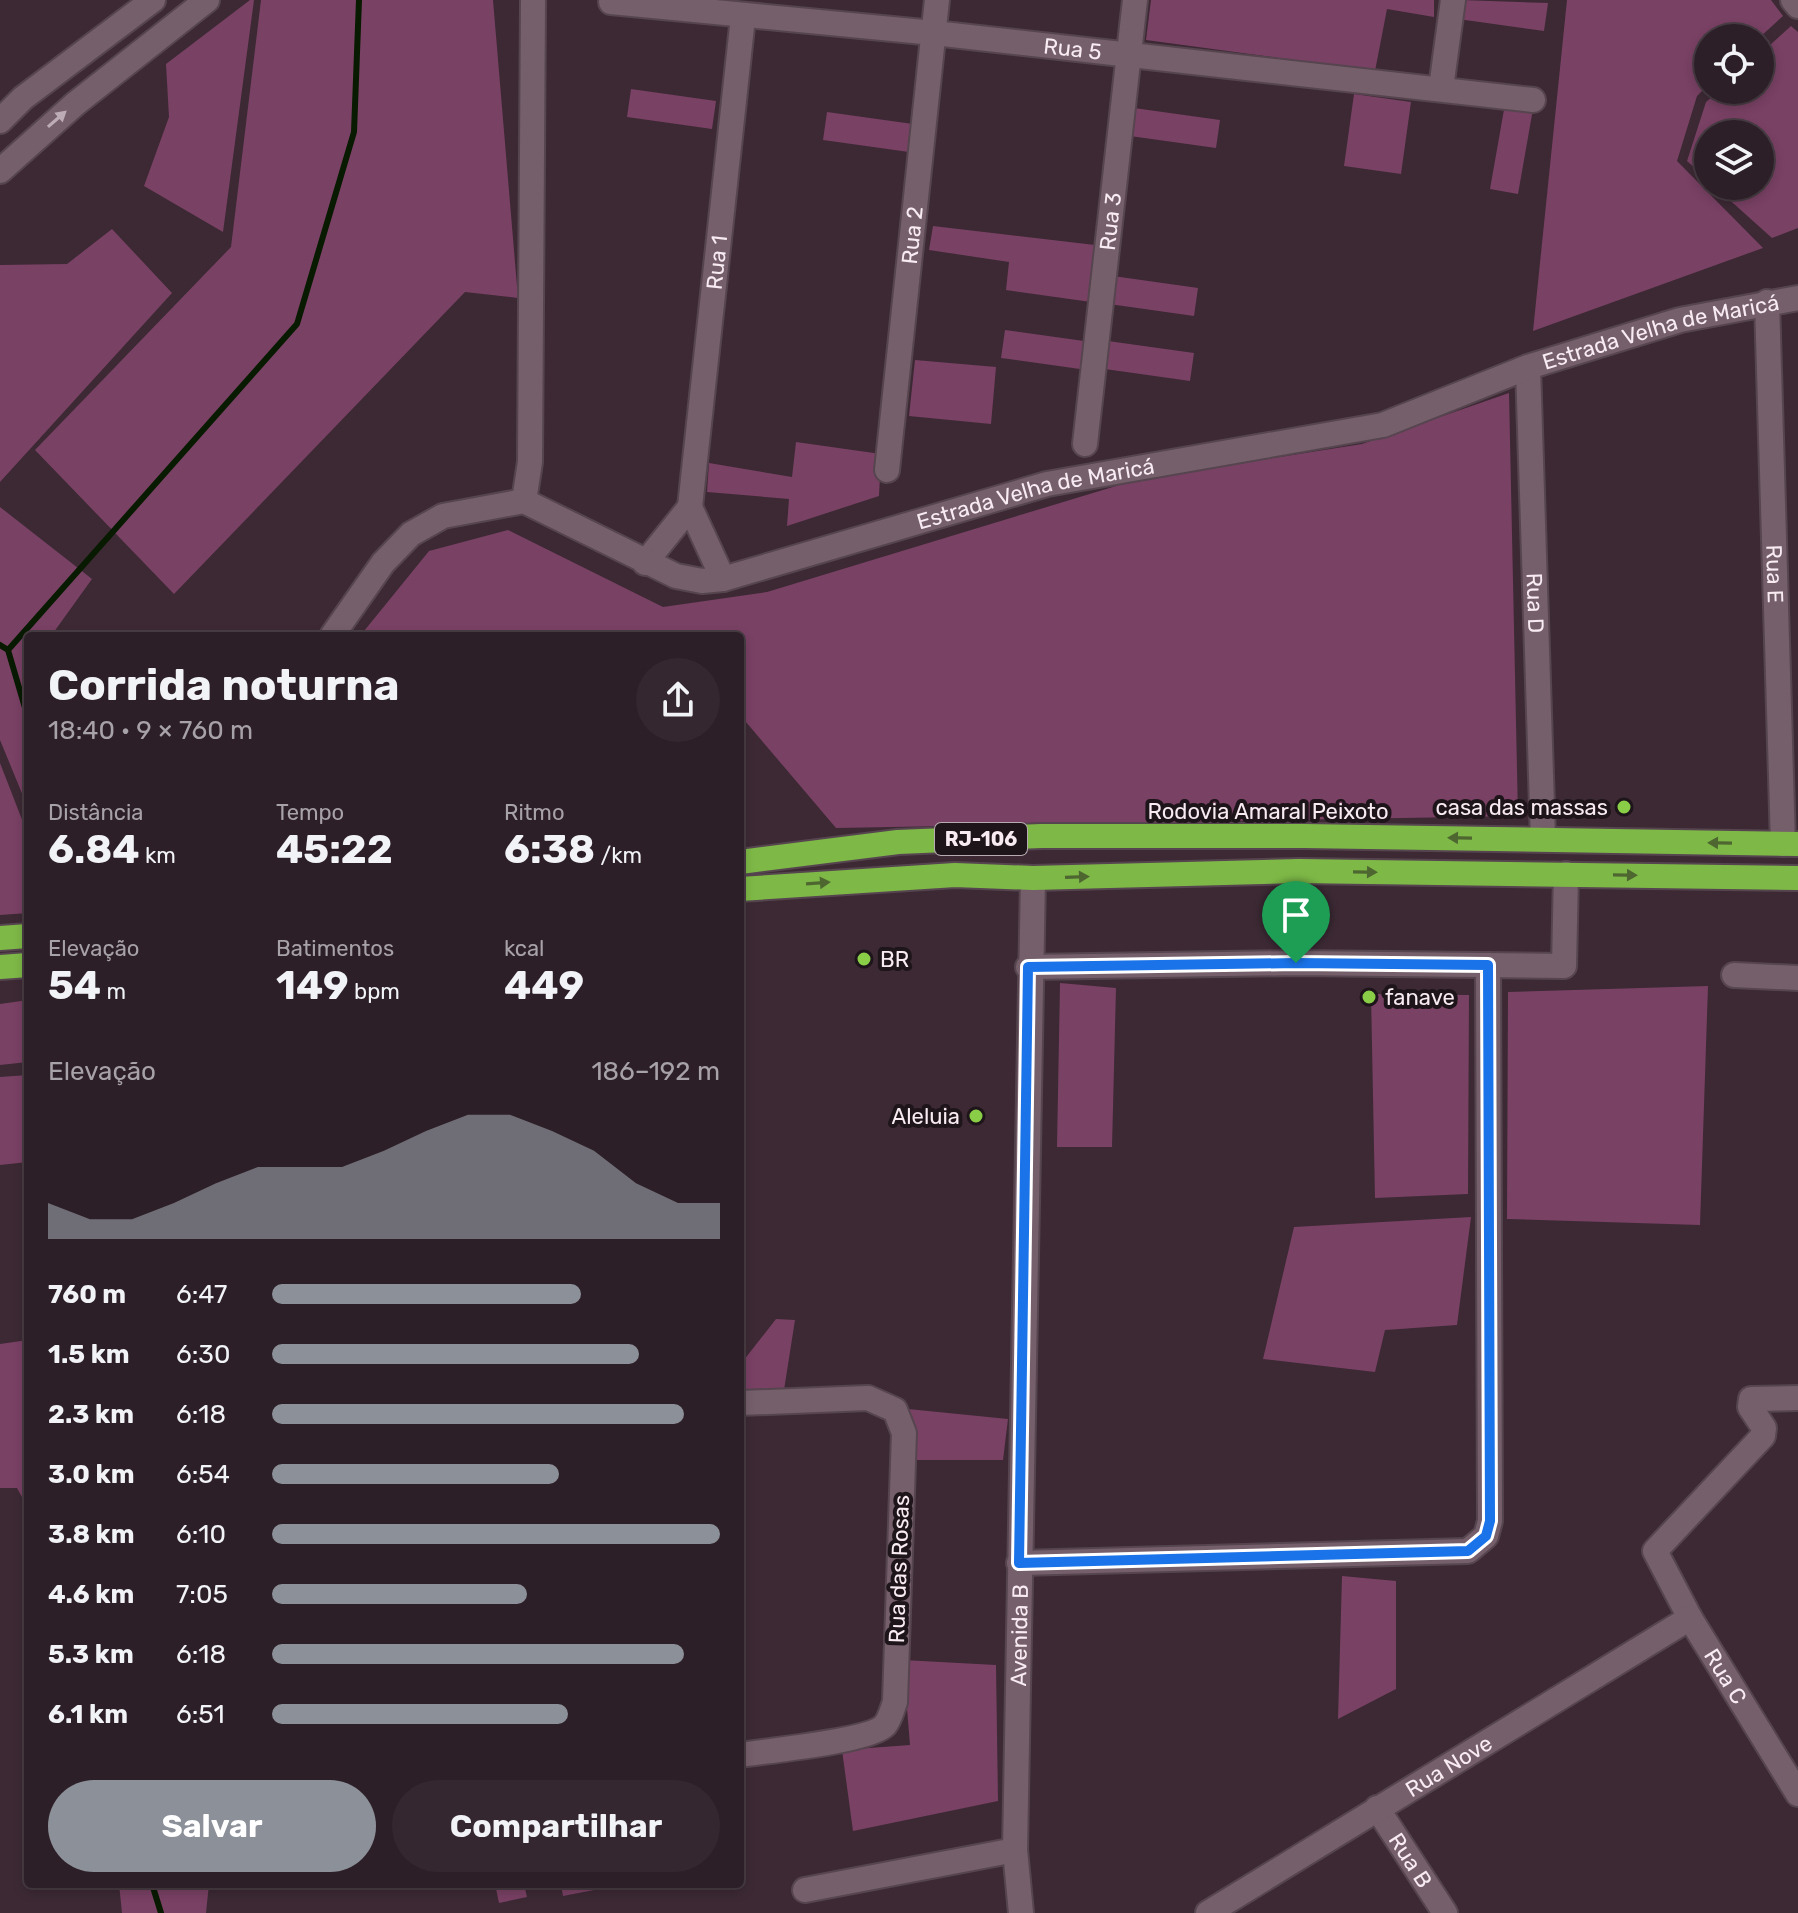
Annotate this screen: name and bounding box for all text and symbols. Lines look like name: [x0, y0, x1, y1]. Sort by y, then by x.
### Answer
map controls: [1694, 24, 1774, 200]
button: locate: [1694, 24, 1774, 104]
street label: Rua 5: [1042, 32, 1103, 65]
one-way arrow: [47, 111, 67, 128]
button: layers: [1694, 120, 1774, 200]
street label: Rua 3: [1093, 191, 1127, 252]
street label: Rua 2: [895, 205, 928, 266]
street label: Rua 1: [700, 234, 733, 291]
street label: Estrada Velha de Maricá: [1539, 288, 1781, 375]
street label: Estrada Velha de Maricá: [914, 452, 1157, 535]
street label: Rua E: [1761, 544, 1789, 604]
street label: Rua D: [1521, 572, 1550, 633]
button: share: [636, 658, 720, 742]
text: Corrida noturna: [48, 659, 399, 711]
text: 18:40 · 9 × 760 m: [48, 715, 253, 746]
place label: casa das massas: [1436, 794, 1608, 821]
street label: Rodovia Amaral Peixoto: [1147, 798, 1389, 825]
marker: casa das massas: [1615, 798, 1633, 816]
text: Distância: [48, 799, 143, 826]
text: Tempo: [276, 799, 344, 826]
text: Ritmo: [504, 799, 565, 826]
road number: RJ-106: [935, 823, 1027, 855]
text: 6.84: [48, 826, 140, 873]
text: 45:22: [276, 826, 393, 873]
text: 6:38: [504, 826, 595, 873]
one-way arrow: [1447, 832, 1472, 844]
one-way arrow: [1707, 837, 1732, 849]
text: km: [140, 842, 176, 869]
text: /km: [595, 842, 642, 869]
one-way arrow: [1353, 865, 1378, 878]
one-way arrow: [1613, 869, 1638, 881]
one-way arrow: [1065, 870, 1090, 883]
one-way arrow: [806, 876, 831, 889]
pin: [1262, 881, 1330, 963]
icon: arrive: [1274, 893, 1318, 937]
text: Elevação: [48, 935, 139, 962]
text: Batimentos: [276, 935, 394, 962]
text: kcal: [504, 935, 544, 962]
place label: BR: [880, 946, 909, 973]
marker: BR: [855, 950, 873, 968]
text: 54: [48, 962, 101, 1009]
text: 149: [276, 962, 349, 1009]
text: 449: [504, 962, 584, 1009]
text: m: [101, 978, 126, 1005]
text: bpm: [349, 978, 400, 1005]
place label: fanave: [1385, 984, 1455, 1011]
marker: fanave: [1360, 988, 1378, 1006]
text: Elevação: [48, 1056, 156, 1087]
text: 186–192 m: [591, 1056, 720, 1087]
place label: Aleluia: [892, 1103, 960, 1130]
marker: Aleluia: [967, 1107, 985, 1125]
text: 760 m: [48, 1279, 126, 1310]
text: 6:47: [176, 1279, 227, 1310]
text: 1.5 km: [48, 1339, 130, 1370]
text: 6:30: [176, 1339, 230, 1370]
text: 2.3 km: [48, 1399, 134, 1430]
text: 6:18: [176, 1399, 226, 1430]
text: 3.0 km: [48, 1459, 135, 1490]
text: 6:54: [176, 1459, 230, 1490]
street label: Rua das Rosas: [883, 1494, 915, 1644]
text: 3.8 km: [48, 1519, 135, 1550]
text: 6:10: [176, 1519, 226, 1550]
text: 4.6 km: [48, 1579, 134, 1610]
text: 7:05: [176, 1579, 228, 1610]
street label: Avenida B: [1005, 1584, 1033, 1687]
text: 5.3 km: [48, 1639, 134, 1670]
text: 6:18: [176, 1639, 226, 1670]
street label: Rua C: [1699, 1644, 1753, 1709]
text: 6.1 km: [48, 1699, 128, 1730]
text: 6:51: [176, 1699, 225, 1730]
street label: Rua Nove: [1400, 1729, 1497, 1803]
button: Salvar: [48, 1780, 376, 1872]
button: Compartilhar: [392, 1780, 720, 1872]
street label: Rua B: [1383, 1828, 1438, 1893]

